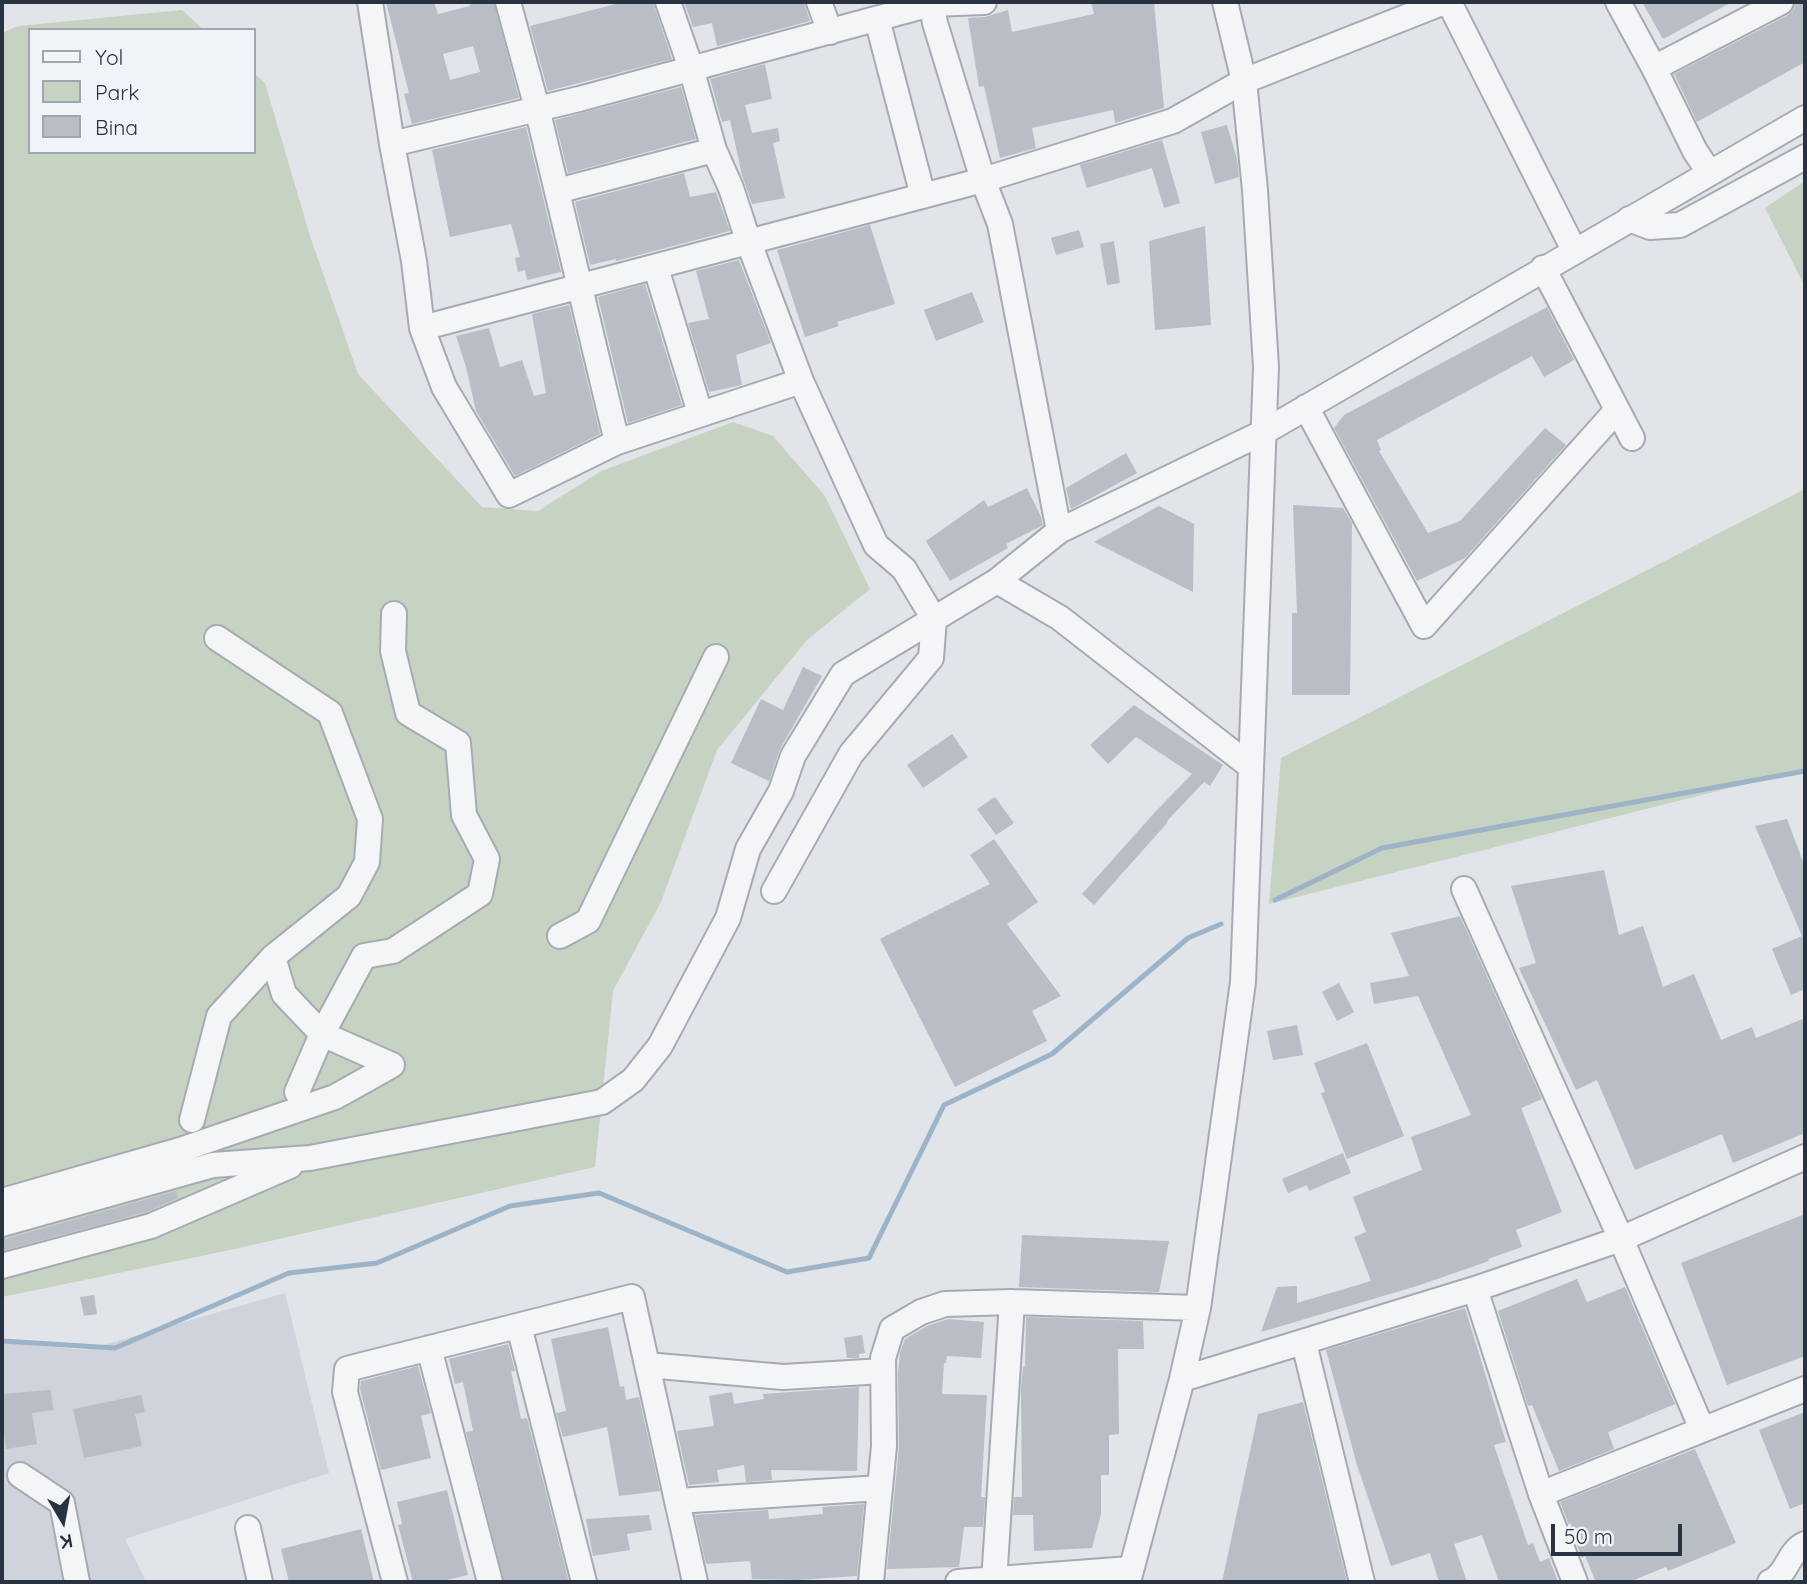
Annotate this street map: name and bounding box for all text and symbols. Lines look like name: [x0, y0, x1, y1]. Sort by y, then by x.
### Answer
legend: [28, 28, 256, 154]
text: Yol: [95, 44, 123, 70]
text: Park: [95, 79, 139, 105]
text: Bina: [95, 114, 138, 140]
north arrow: [28, 1486, 98, 1556]
scale bar: [1555, 1510, 1686, 1554]
text: 50 m: [1564, 1523, 1613, 1549]
text: K: [58, 1529, 75, 1555]

